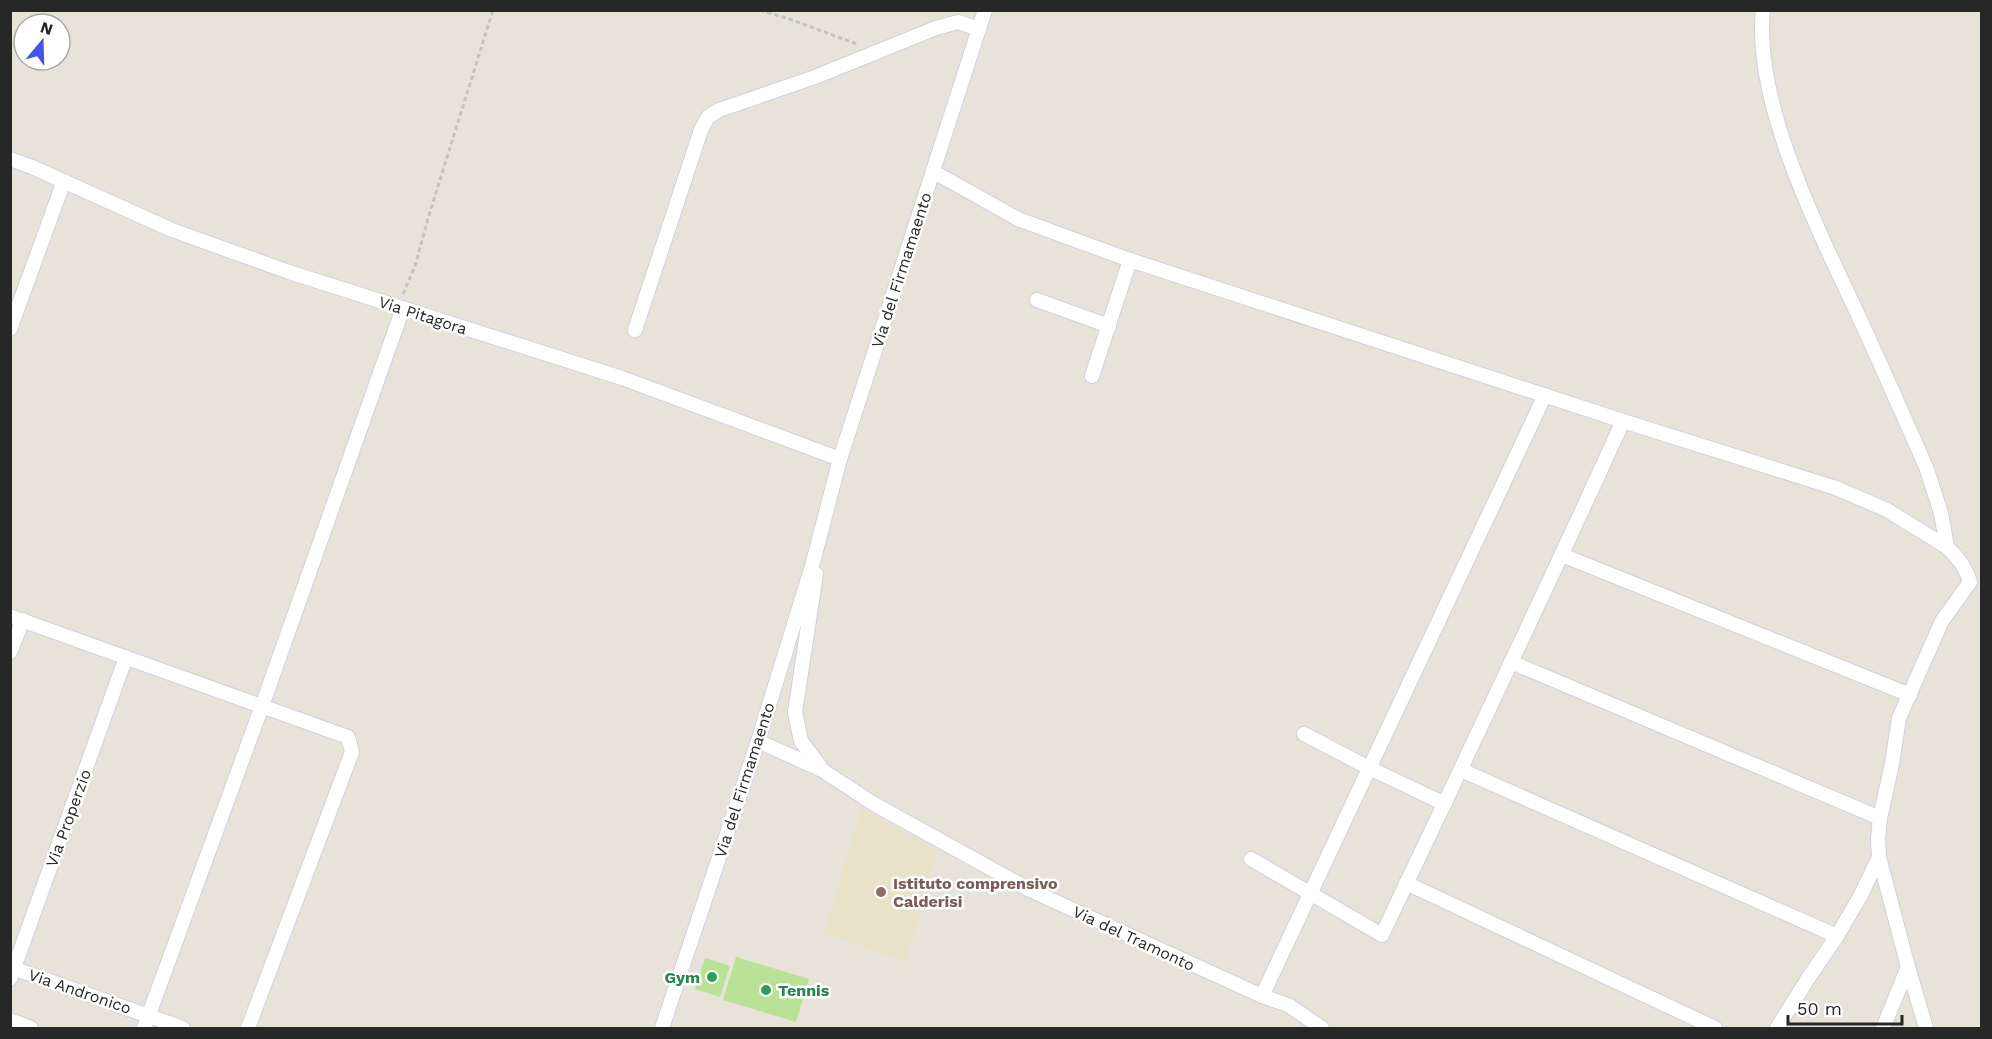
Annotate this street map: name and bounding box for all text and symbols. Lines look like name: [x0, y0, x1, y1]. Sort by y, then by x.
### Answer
north arrow: [12, 12, 72, 72]
text: N: [38, 17, 55, 39]
street label: Via del Firmamaento: [867, 190, 936, 350]
street label: Via Pitagora: [376, 292, 470, 339]
street label: Via del Firmamaento: [710, 700, 779, 860]
street label: Via Properzio: [42, 767, 95, 870]
place label: Istituto comprensivo Calderisi: [893, 874, 1058, 911]
marker: Istituto comprensivo Calderisi: [874, 885, 888, 899]
street label: Via del Tramonto: [1070, 902, 1198, 975]
street label: Via Andronico: [26, 965, 134, 1018]
place label: Gym: [664, 968, 700, 987]
marker: Gym: [705, 970, 719, 984]
place label: Tennis: [778, 981, 830, 1000]
marker: Tennis: [759, 983, 773, 997]
scale bar: [1788, 988, 1902, 1026]
text: 50 m: [1797, 998, 1842, 1019]

